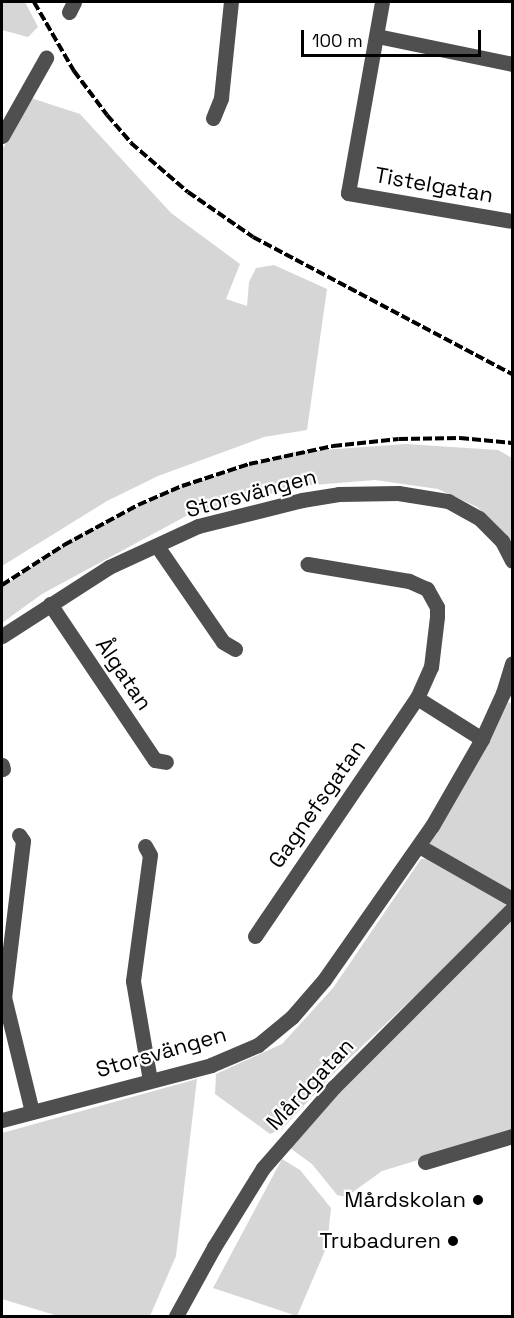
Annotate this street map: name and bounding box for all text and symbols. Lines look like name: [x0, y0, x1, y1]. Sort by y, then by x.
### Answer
scale bar: [304, 18, 484, 56]
text: 100 m: [312, 29, 363, 52]
street label: Tistelgatan: [373, 162, 495, 208]
street label: Storsvängen: [183, 463, 319, 523]
street label: Ålgatan: [90, 633, 158, 715]
street label: Gagnefsgatan: [263, 735, 371, 873]
street label: Storsvängen: [93, 1021, 229, 1083]
street label: Mårdgatan: [261, 1033, 359, 1135]
place label: Mårdskolan: [344, 1187, 466, 1213]
marker: Mårdskolan: [471, 1193, 485, 1207]
place label: Trubaduren: [319, 1228, 441, 1254]
marker: Trubaduren: [446, 1234, 460, 1248]

